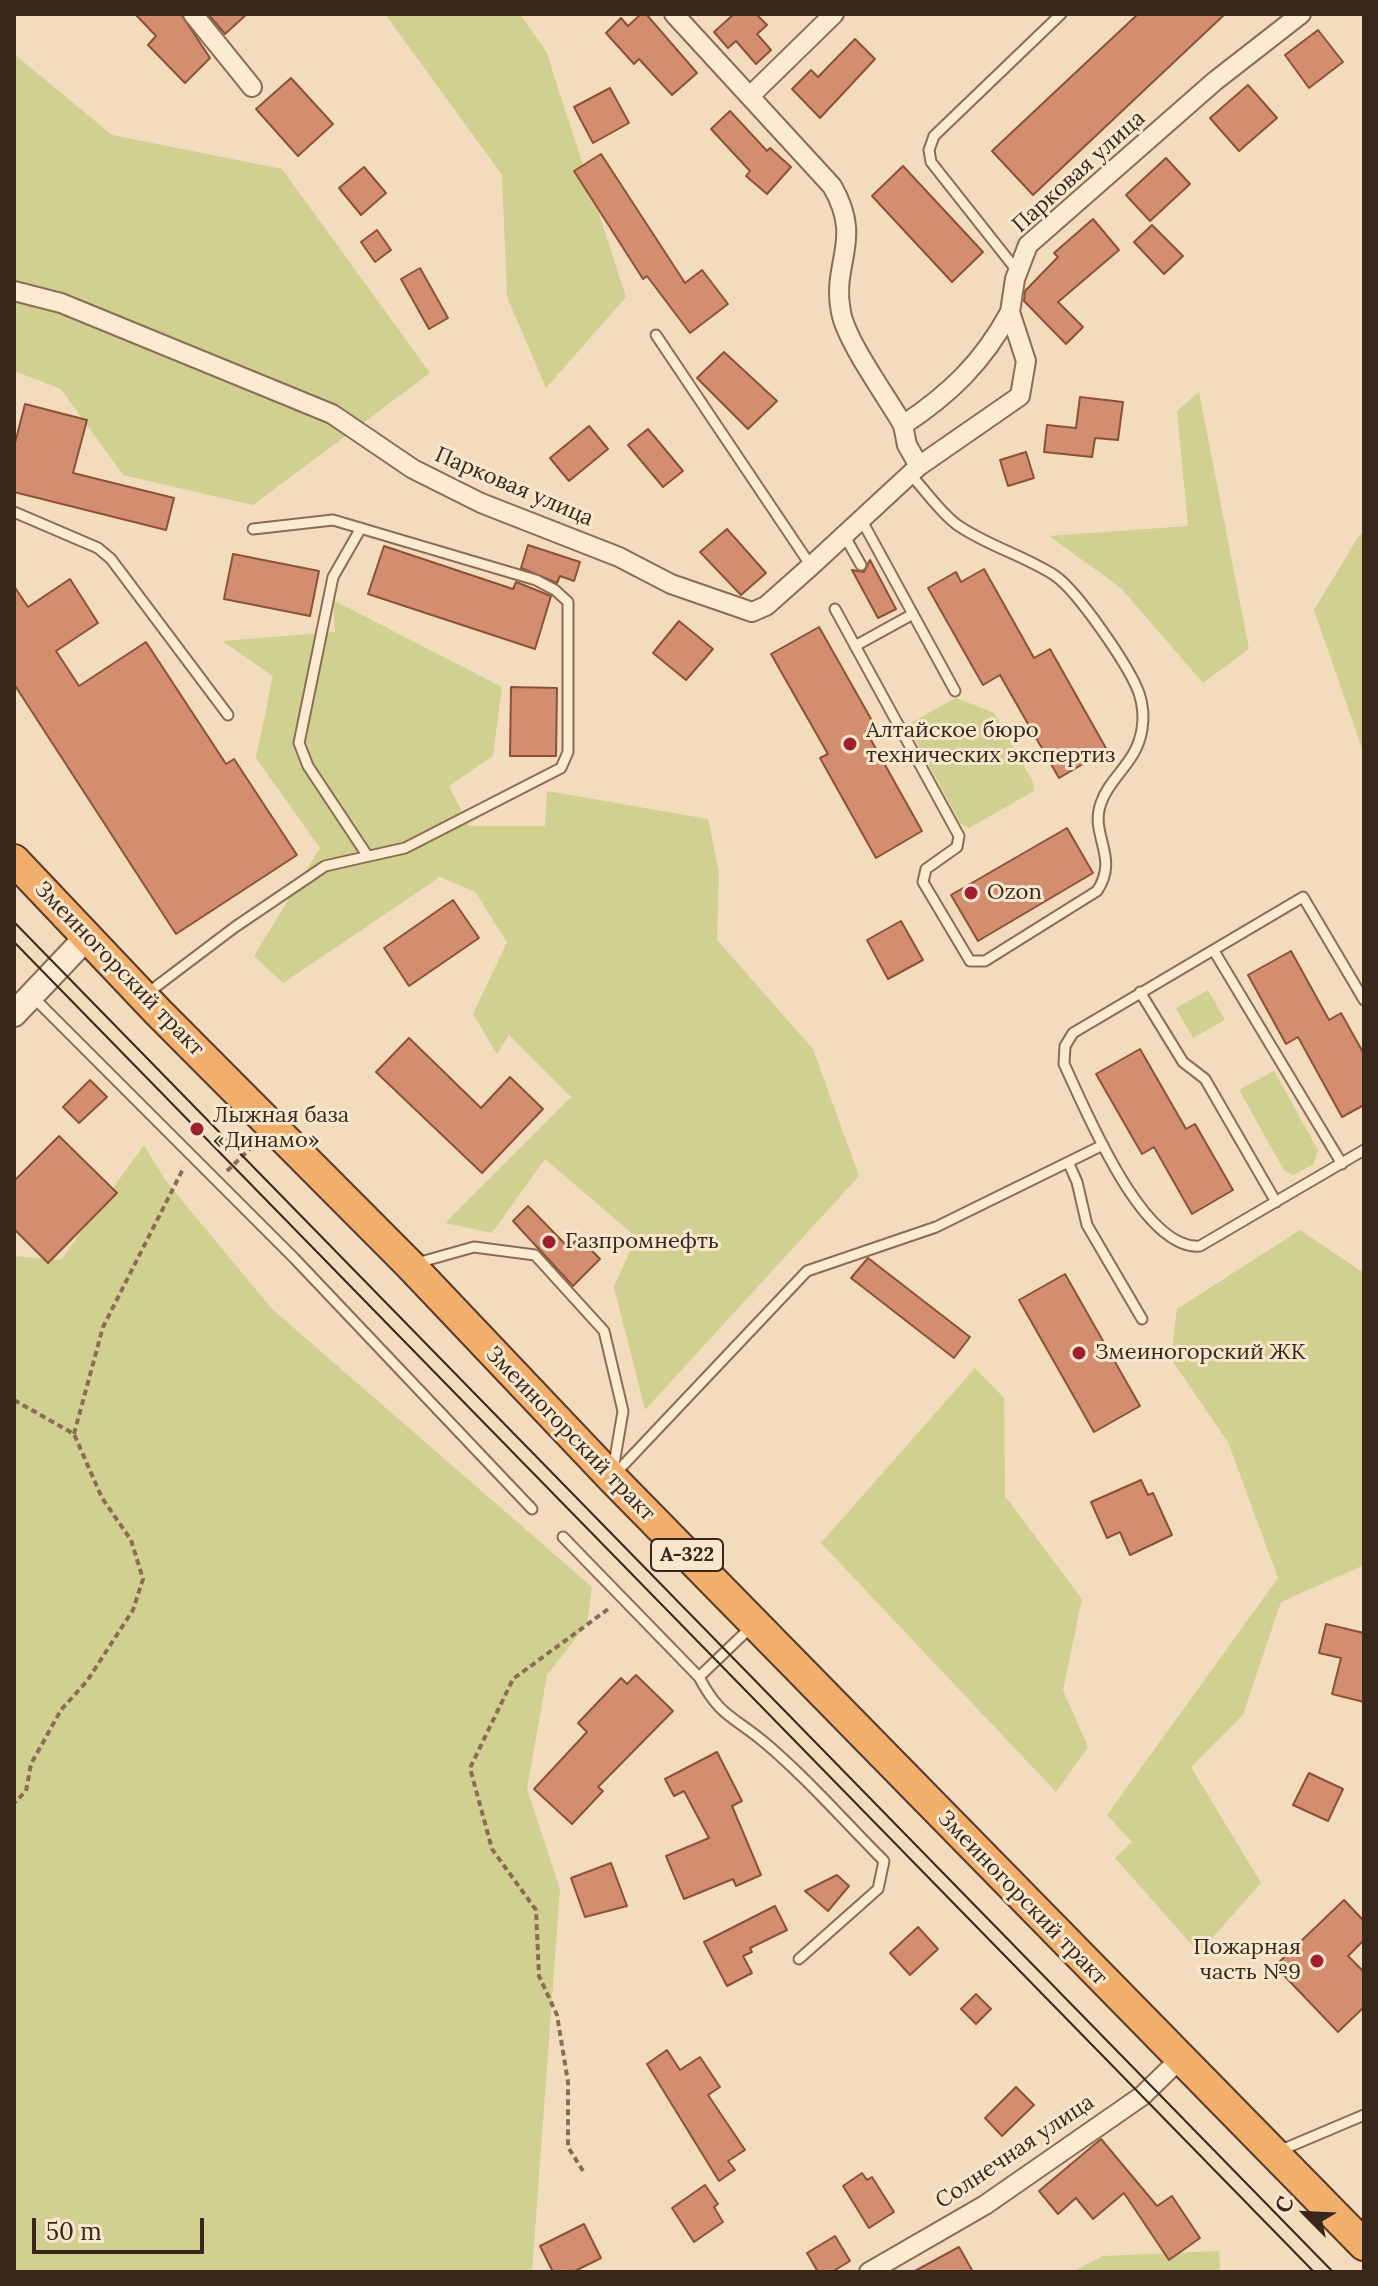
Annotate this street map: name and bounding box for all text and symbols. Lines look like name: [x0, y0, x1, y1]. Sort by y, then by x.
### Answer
street label: Парковая улица: [1007, 106, 1151, 238]
street label: Парковая улица: [431, 442, 597, 532]
place label: Алтайское бюро технических экспертиз: [866, 718, 1115, 770]
marker: Алтайское бюро технических экспертиз: [841, 735, 859, 753]
street label: Змеиногорский тракт: [29, 876, 209, 1062]
place label: Ozon: [987, 880, 1042, 906]
marker: Ozon: [962, 884, 980, 902]
place label: Лыжная база «Динамо»: [213, 1103, 349, 1154]
marker: Лыжная база «Динамо»: [188, 1120, 206, 1138]
place label: Газпромнефть: [565, 1229, 719, 1255]
marker: Газпромнефть: [540, 1233, 558, 1251]
place label: Змеиногорский ЖК: [1095, 1340, 1306, 1366]
street label: Змеиногорский тракт: [480, 1341, 660, 1527]
marker: Змеиногорский ЖК: [1070, 1344, 1088, 1362]
road number: А-322: [651, 1539, 723, 1571]
street label: Змеиногорский тракт: [932, 1805, 1112, 1991]
place label: Пожарная часть №9: [1193, 1935, 1301, 1986]
marker: Пожарная часть №9: [1308, 1952, 1326, 1970]
street label: Солнечная улица: [931, 2089, 1099, 2215]
north arrow: [1266, 2174, 1346, 2254]
text: С: [1268, 2192, 1300, 2217]
scale bar: [36, 2202, 208, 2252]
text: 50 m: [46, 2216, 102, 2247]

